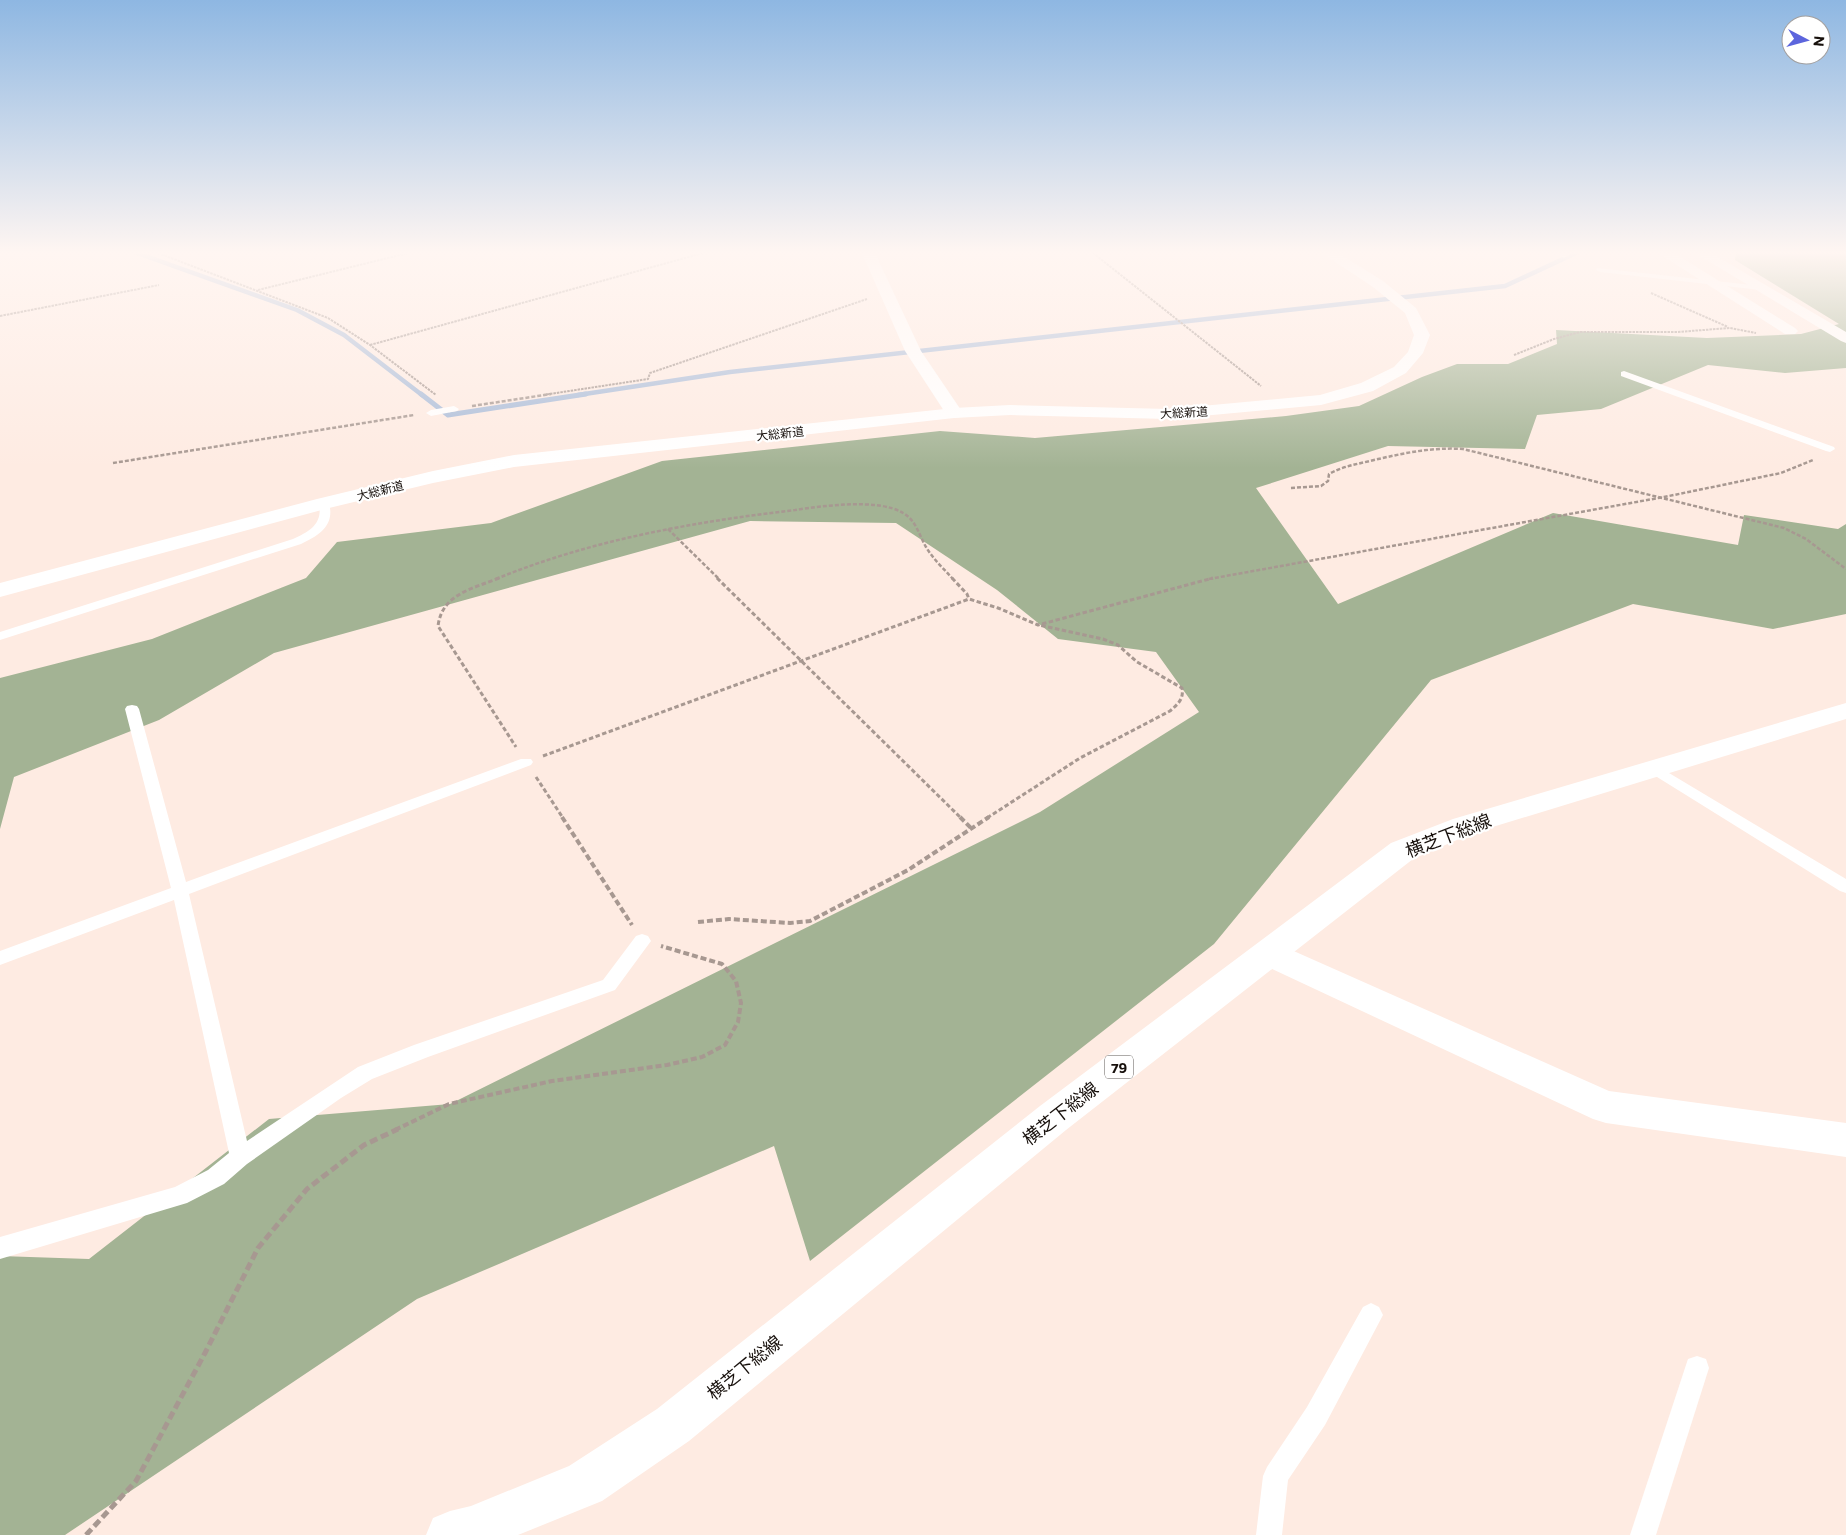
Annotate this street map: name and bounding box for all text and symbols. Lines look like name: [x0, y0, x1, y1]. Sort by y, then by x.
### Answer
north arrow: [1781, 15, 1831, 65]
text: N: [1810, 35, 1828, 48]
street label: 大総新道: [1160, 404, 1208, 420]
street label: 大総新道: [755, 424, 805, 442]
street label: 大総新道: [355, 477, 405, 503]
street label: 横芝下総線: [1402, 809, 1494, 861]
road number: 79: [1105, 1056, 1133, 1078]
street label: 横芝下総線: [1018, 1077, 1102, 1149]
street label: 横芝下総線: [702, 1330, 786, 1404]

